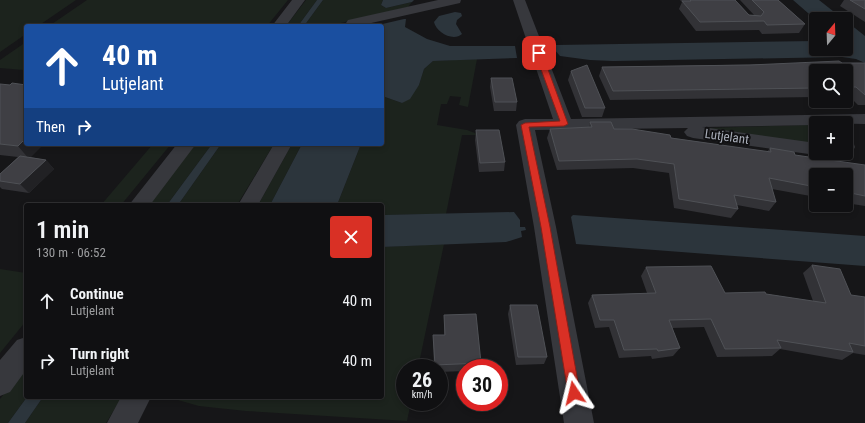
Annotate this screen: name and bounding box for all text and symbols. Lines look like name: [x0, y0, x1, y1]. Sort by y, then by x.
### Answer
north arrow: [809, 12, 853, 56]
map controls: [809, 12, 853, 212]
pin: [522, 36, 556, 70]
text: 40 m: [102, 39, 158, 72]
icon: ahead: [36, 40, 88, 92]
icon: arrive: [528, 42, 550, 64]
button: search: [809, 64, 853, 108]
text: Lutjelant: [102, 73, 163, 94]
icon: right: [73, 116, 95, 138]
button: +: [809, 116, 853, 160]
text: Then: [36, 118, 65, 136]
street label: Lutjelant: [704, 126, 750, 147]
button: −: [809, 168, 853, 212]
text: 1 min: [36, 216, 89, 244]
button: close: [330, 216, 372, 258]
text: 130 m · 06:52: [36, 245, 106, 260]
text: Continue: [70, 285, 124, 303]
icon: ahead: [36, 290, 58, 312]
text: 40 m: [342, 292, 372, 310]
text: Lutjelant: [70, 303, 114, 318]
text: Turn right: [70, 345, 129, 363]
icon: right: [36, 350, 58, 372]
text: 40 m: [342, 352, 372, 370]
speed limit sign: 30: [456, 359, 508, 411]
text: Lutjelant: [70, 363, 114, 378]
text: 26: [412, 368, 432, 392]
position arrow: [553, 372, 595, 414]
text: km/h: [412, 389, 432, 400]

